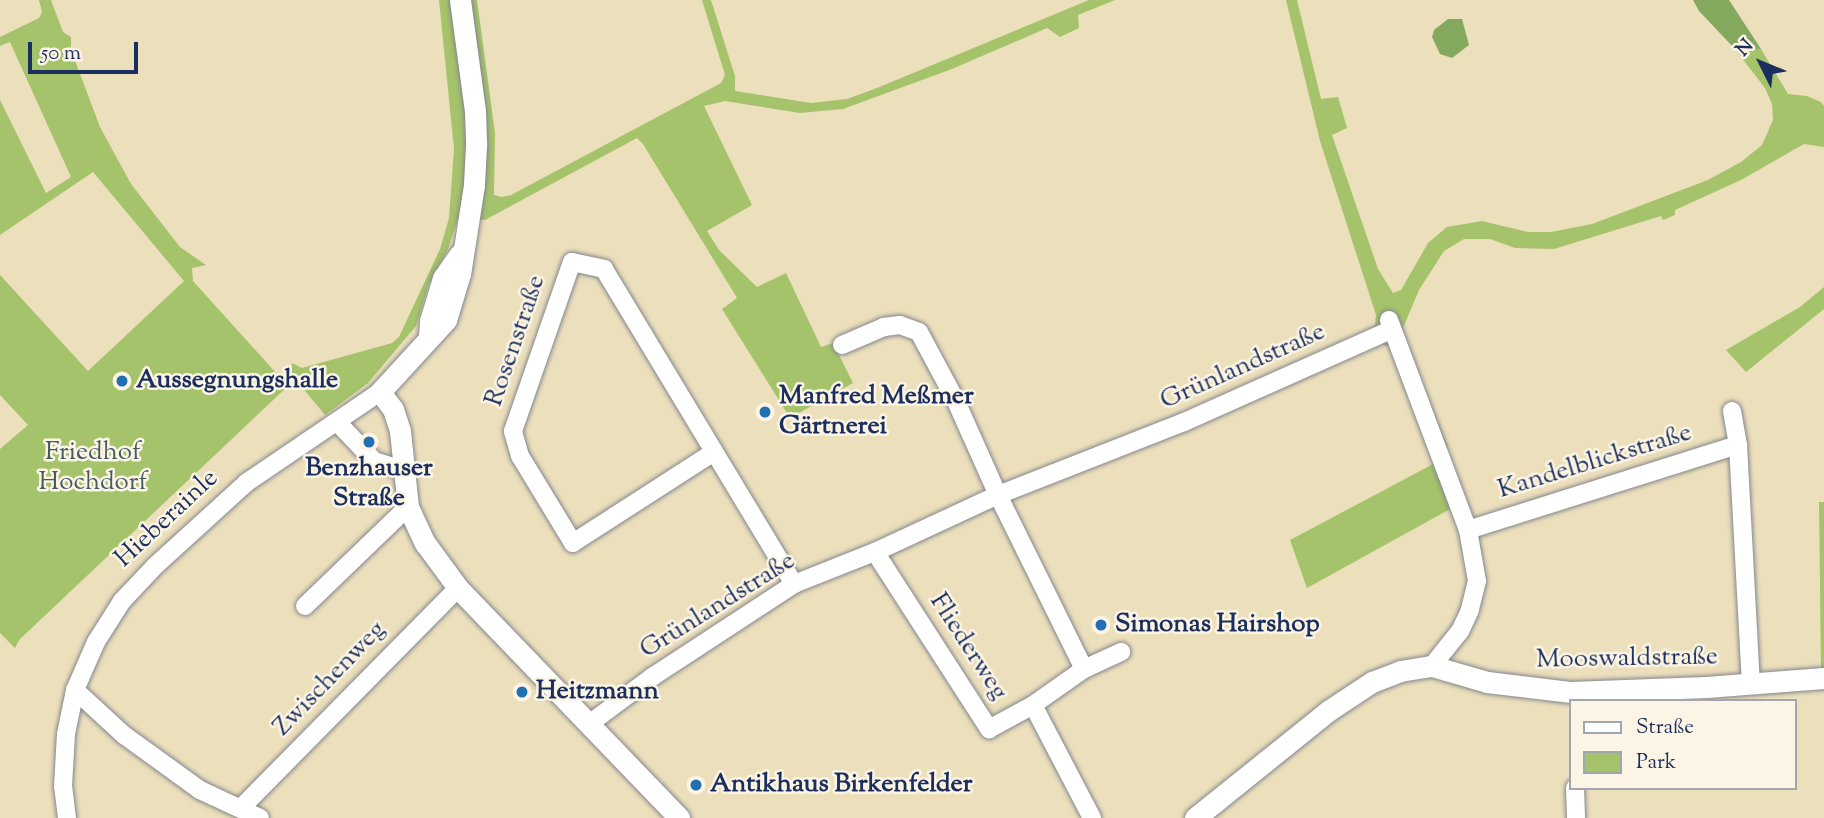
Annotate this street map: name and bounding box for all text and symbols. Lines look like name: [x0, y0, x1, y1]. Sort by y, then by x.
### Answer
scale bar: [32, 28, 142, 72]
north arrow: [1726, 28, 1796, 98]
text: N: [1730, 34, 1760, 63]
text: 50 m: [41, 39, 81, 69]
street label: Rosenstraße: [479, 271, 553, 411]
street label: Grünlandstraße: [1156, 317, 1330, 417]
place label: Aussegnungshalle: [136, 365, 338, 397]
marker: Aussegnungshalle: [114, 373, 130, 389]
place label: Manfred Meßmer Gärtnerei: [779, 381, 974, 442]
marker: Manfred Meßmer Gärtnerei: [757, 404, 773, 420]
street label: Kandelblickstraße: [1494, 418, 1696, 506]
marker: Benzhauser Straße: [361, 434, 377, 450]
park label: Friedhof Hochdorf: [39, 437, 147, 498]
place label: Benzhauser Straße: [305, 453, 433, 514]
street label: Hieberainle: [109, 463, 225, 575]
street label: Grünlandstraße: [635, 546, 801, 666]
street label: Fliederweg: [922, 588, 1014, 706]
place label: Simonas Hairshop: [1115, 609, 1320, 641]
street label: Zwischenweg: [267, 615, 393, 743]
marker: Simonas Hairshop: [1093, 617, 1109, 633]
street label: Mooswaldstraße: [1536, 642, 1718, 676]
place label: Heitzmann: [536, 676, 659, 708]
marker: Heitzmann: [514, 684, 530, 700]
legend: [1568, 699, 1796, 790]
text: Straße: [1636, 713, 1694, 743]
text: Park: [1636, 748, 1676, 778]
place label: Antikhaus Birkenfelder: [710, 769, 972, 801]
marker: Antikhaus Birkenfelder: [688, 777, 704, 793]

